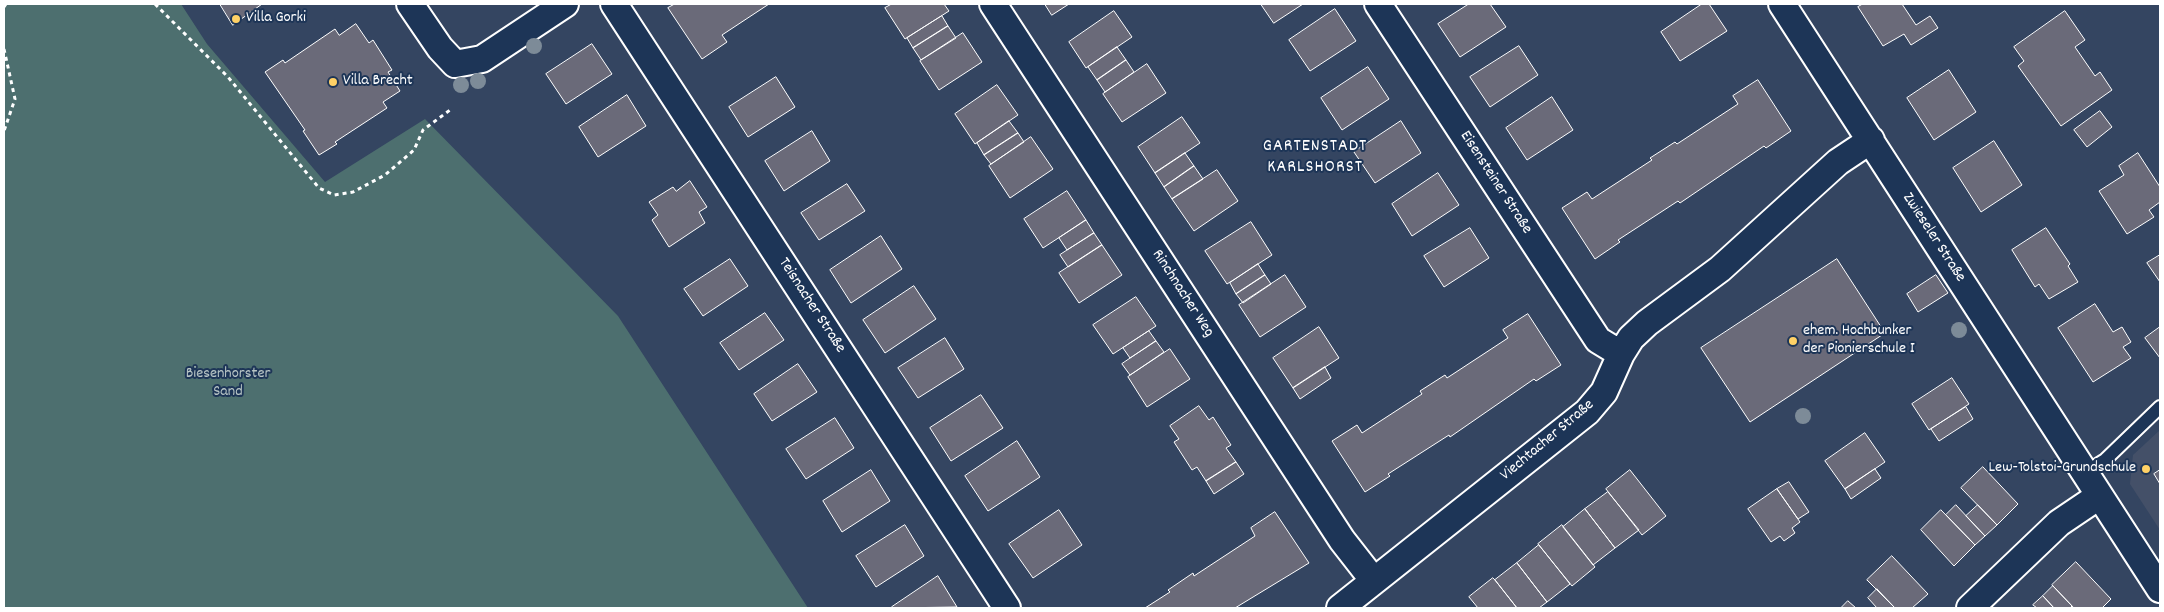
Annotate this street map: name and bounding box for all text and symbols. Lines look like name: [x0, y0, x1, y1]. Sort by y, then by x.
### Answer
place label: Villa Gorki: [246, 9, 306, 29]
marker: Villa Gorki: [230, 13, 242, 25]
place label: Villa Brecht: [343, 72, 413, 92]
marker: Villa Brecht: [327, 76, 339, 88]
street label: Eisensteiner Straße: [1455, 128, 1535, 238]
district label: GARTENSTADT KARLSHORST: [1261, 137, 1369, 180]
street label: Zwieseler Straße: [1897, 190, 1969, 286]
street label: Rinchnacher Weg: [1147, 247, 1217, 341]
street label: Teisnacher Straße: [773, 255, 849, 357]
place label: ehem. Hochbunker der Pionierschule I: [1803, 322, 1915, 360]
marker: ehem. Hochbunker der Pionierschule I: [1787, 335, 1799, 347]
park label: Biesenhorster Sand: [186, 365, 270, 403]
street label: Viechtacher Straße: [1497, 396, 1599, 486]
place label: Lew-Tolstoi-Grundschule: [1989, 459, 2136, 479]
marker: Lew-Tolstoi-Grundschule: [2140, 463, 2152, 475]

